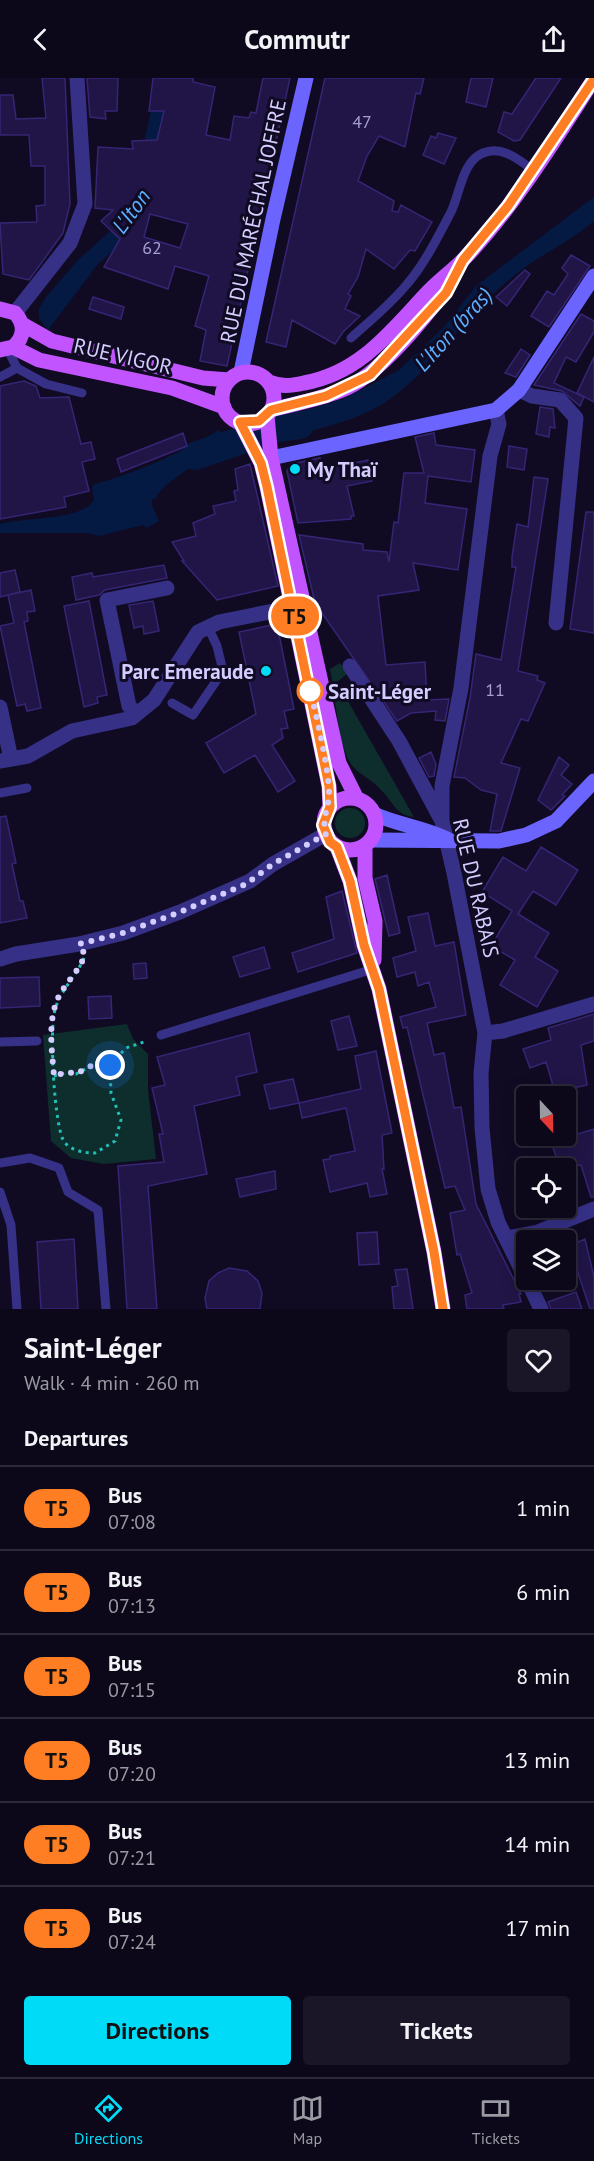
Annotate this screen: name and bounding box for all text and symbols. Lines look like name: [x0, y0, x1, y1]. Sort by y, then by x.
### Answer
text: Commutr: [244, 22, 350, 56]
icon: back: [24, 23, 57, 56]
icon: share: [537, 23, 570, 56]
street label: RUE DU MARÉCHAL JOFFRE: [214, 97, 292, 345]
house number: 47: [352, 110, 372, 133]
water label: L'Iton: [106, 183, 156, 239]
house number: 62: [142, 236, 162, 259]
water label: L'Iton (bras): [408, 281, 498, 377]
street label: RUE VIGOR: [71, 332, 175, 380]
place label: My Thaï: [307, 456, 378, 483]
marker: My Thaï: [288, 462, 302, 476]
line badge: T5: [268, 596, 322, 636]
text: T5: [283, 603, 307, 630]
place label: Parc Emeraude: [121, 658, 254, 685]
marker: Parc Emeraude: [259, 664, 273, 678]
marker: Saint-Léger: [297, 678, 323, 704]
place label: Saint-Léger: [328, 678, 432, 705]
house number: 11: [485, 678, 505, 701]
street label: RUE DU RABAIS: [447, 816, 505, 960]
your location: [95, 1050, 125, 1080]
north arrow: [516, 1086, 576, 1146]
map controls: [516, 1086, 576, 1290]
button: locate: [516, 1158, 576, 1218]
button: layers: [516, 1230, 576, 1290]
text: Saint-Léger: [24, 1329, 161, 1366]
button: heart: [507, 1329, 570, 1392]
text: Walk · 4 min · 260 m: [24, 1370, 200, 1396]
text: Departures: [24, 1424, 128, 1452]
text: Bus: [108, 1481, 142, 1509]
text: 1 min: [516, 1494, 570, 1522]
text: T5: [45, 1495, 69, 1522]
text: 07:08: [108, 1509, 156, 1535]
text: Bus: [108, 1565, 142, 1593]
text: 6 min: [516, 1578, 570, 1606]
text: T5: [45, 1579, 69, 1606]
text: 07:13: [108, 1593, 156, 1619]
text: Bus: [108, 1649, 142, 1677]
text: 8 min: [516, 1662, 570, 1690]
text: T5: [45, 1663, 69, 1690]
text: 07:15: [108, 1677, 156, 1703]
text: Bus: [108, 1733, 142, 1761]
text: 13 min: [504, 1746, 570, 1774]
text: T5: [45, 1747, 69, 1774]
text: 07:20: [108, 1761, 156, 1787]
text: Bus: [108, 1817, 142, 1845]
text: 14 min: [504, 1830, 570, 1858]
text: T5: [45, 1831, 69, 1858]
text: 07:21: [108, 1845, 156, 1871]
text: Bus: [108, 1901, 142, 1929]
text: 17 min: [506, 1914, 570, 1942]
text: T5: [45, 1915, 69, 1942]
text: 07:24: [108, 1929, 156, 1955]
button: Directions: [24, 1996, 291, 2065]
button: Tickets: [303, 1996, 570, 2065]
tab: Directions: [74, 2092, 143, 2148]
tab: Map: [291, 2092, 324, 2148]
tab: Tickets: [472, 2092, 520, 2148]

